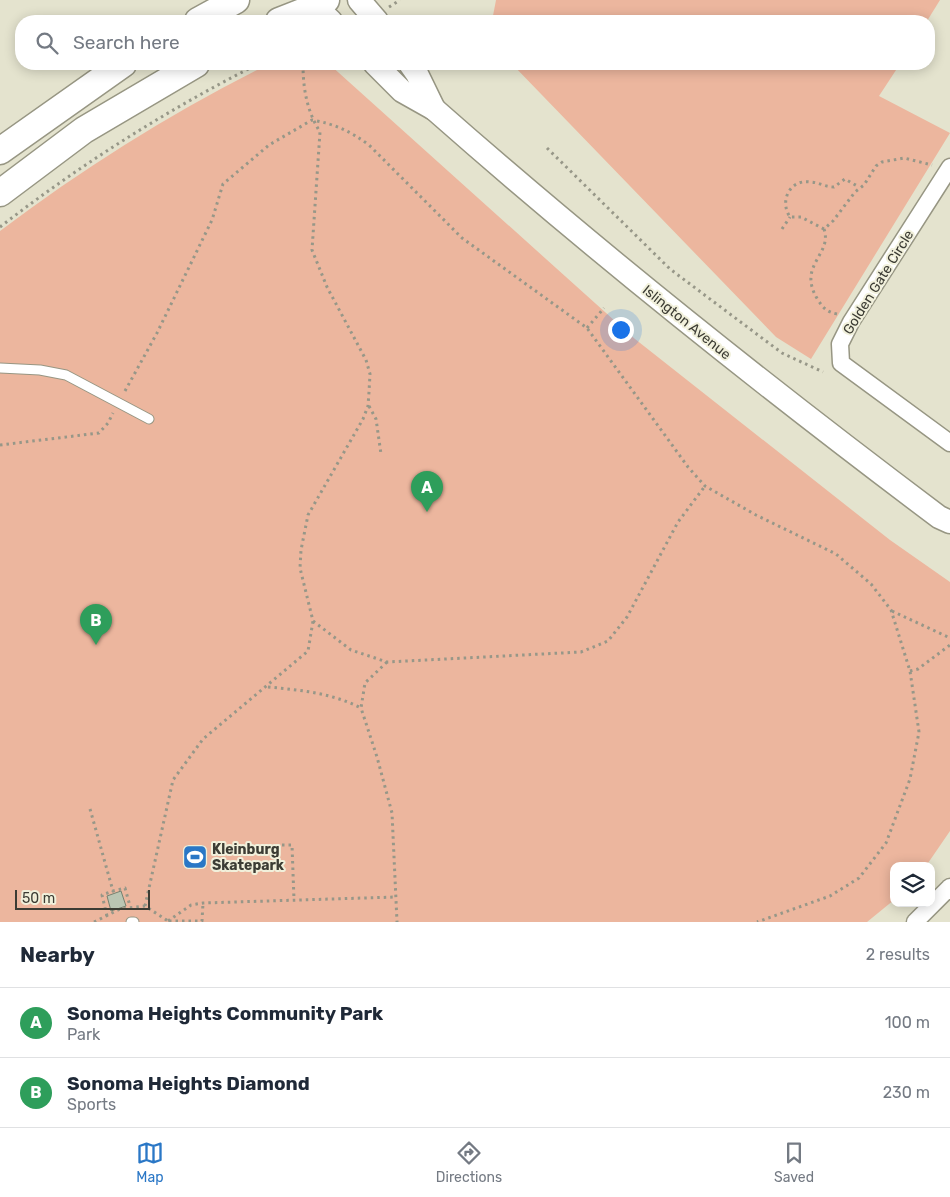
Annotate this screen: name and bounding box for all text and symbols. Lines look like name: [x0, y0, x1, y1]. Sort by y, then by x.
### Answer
search box: [15, 15, 935, 70]
icon: search: [33, 29, 61, 57]
text: Search here: [73, 31, 180, 54]
street label: Golden Gate Circle: [839, 227, 917, 338]
street label: Islington Avenue: [639, 282, 734, 363]
your location: [608, 317, 634, 343]
pin: A: [411, 471, 443, 512]
pin: B: [80, 604, 112, 645]
place label: Kleinburg Skatepark: [212, 841, 285, 874]
sports icon: Kleinburg Skatepark: [182, 844, 208, 870]
map controls: [890, 862, 935, 907]
button: layers: [890, 862, 935, 907]
scale bar: [15, 887, 150, 910]
text: 50 m: [22, 890, 55, 907]
text: Nearby: [20, 942, 95, 967]
text: 2 results: [866, 945, 930, 964]
text: Sonoma Heights Community Park: [67, 1002, 383, 1025]
text: A: [30, 1013, 42, 1032]
text: 100 m: [885, 1013, 930, 1032]
text: Park: [67, 1025, 100, 1044]
text: Sonoma Heights Diamond: [67, 1072, 310, 1095]
text: B: [30, 1083, 42, 1102]
text: 230 m: [883, 1083, 930, 1102]
text: Sports: [67, 1095, 116, 1114]
tab: Map: [136, 1139, 164, 1186]
tab: Directions: [436, 1139, 502, 1186]
tab: Saved: [774, 1139, 814, 1186]

